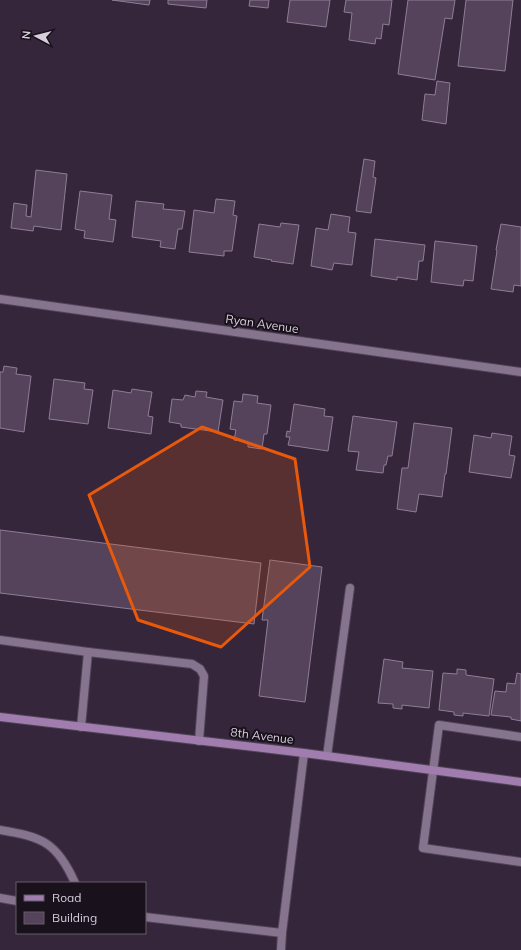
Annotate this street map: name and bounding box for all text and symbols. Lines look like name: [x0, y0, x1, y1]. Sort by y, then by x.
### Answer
north arrow: [16, 16, 56, 56]
text: N: [19, 30, 34, 40]
street label: Ryan Avenue: [225, 311, 300, 336]
street label: 8th Avenue: [230, 724, 294, 747]
legend: [16, 882, 146, 934]
text: Road: [52, 890, 81, 905]
text: Building: [52, 910, 97, 925]

